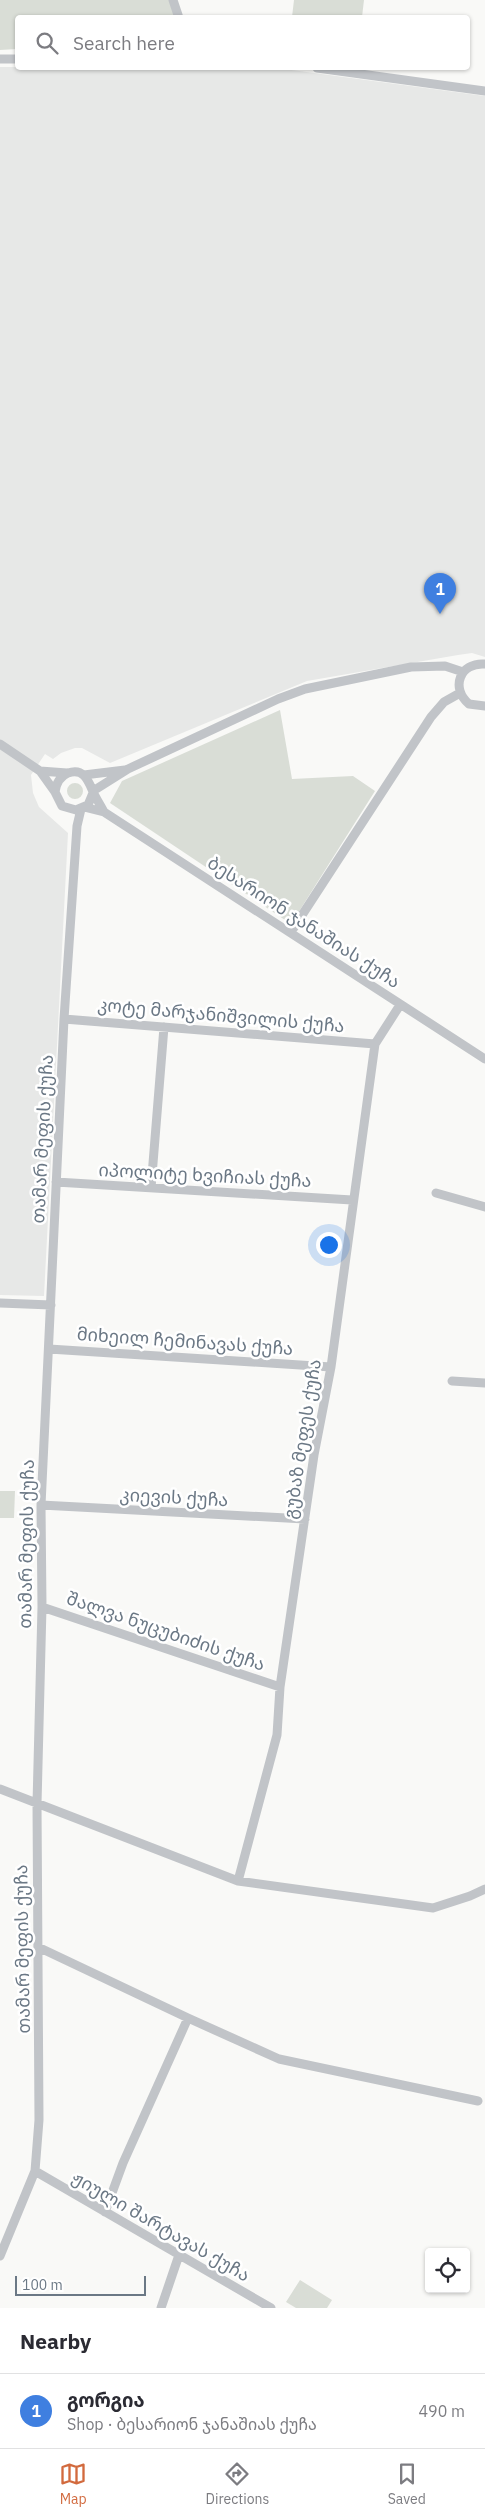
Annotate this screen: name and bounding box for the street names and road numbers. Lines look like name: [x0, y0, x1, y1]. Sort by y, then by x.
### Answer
street label: ბესარიონ ჯანაშიას ქუჩა: [203, 851, 405, 993]
street label: კოტე მარჯანიშვილის ქუჩა: [97, 993, 345, 1037]
street label: თამარ მეფის ქუჩა: [26, 1054, 58, 1224]
street label: იპოლიტე ხვიჩიას ქუჩა: [98, 1158, 312, 1192]
street label: მიხეილ ჩემინავას ქუჩა: [76, 1322, 294, 1360]
street label: გუბაზ მეფეს ქუჩა: [278, 1357, 326, 1521]
street label: თამარ მეფის ქუჩა: [13, 1459, 39, 1629]
street label: კიევის ქუჩა: [119, 1483, 229, 1511]
street label: შალვა ნუცუბიძის ქუჩა: [64, 1586, 268, 1676]
street label: თამარ მეფის ქუჩა: [9, 1864, 35, 2034]
street label: ჟიული შარტავას ქუჩა: [68, 2166, 254, 2286]

